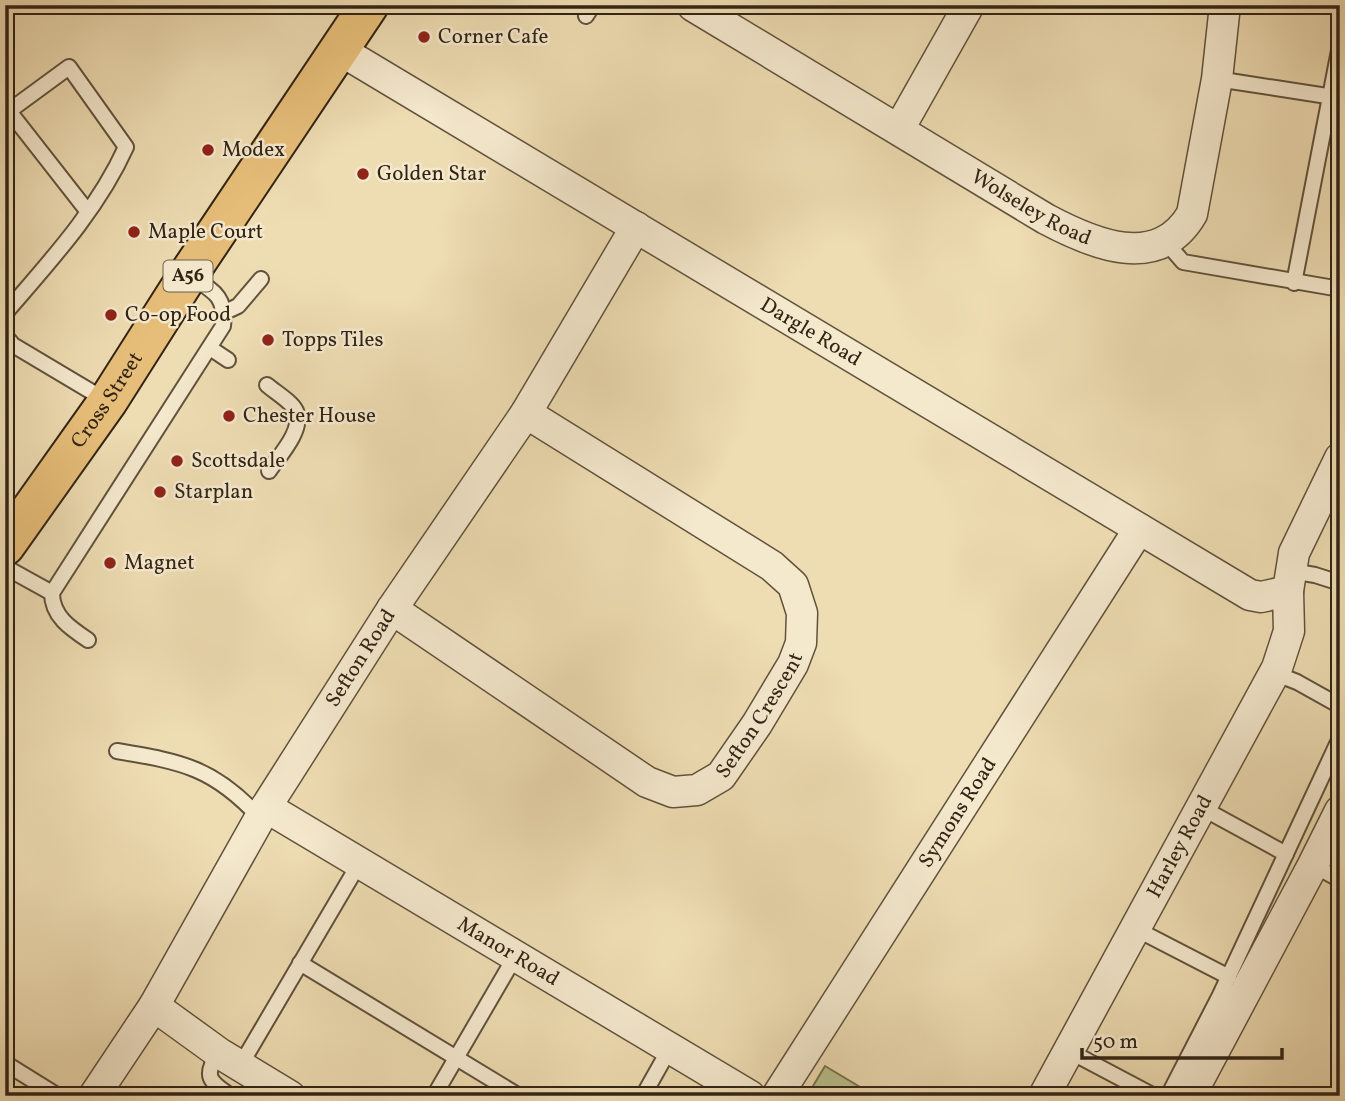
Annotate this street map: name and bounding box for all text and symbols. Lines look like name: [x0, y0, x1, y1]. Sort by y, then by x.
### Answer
place label: Corner Cafe: [438, 23, 549, 52]
marker: Corner Cafe: [416, 29, 432, 45]
place label: Modex: [222, 136, 285, 165]
marker: Modex: [200, 142, 216, 158]
place label: Golden Star: [377, 160, 487, 189]
street label: Wolseley Road: [965, 163, 1096, 253]
marker: Golden Star: [355, 166, 371, 182]
place label: Maple Court: [148, 218, 263, 247]
marker: Maple Court: [126, 224, 142, 240]
road number: A56: [164, 260, 212, 292]
street label: Dargle Road: [755, 290, 867, 374]
place label: Co-op Food: [125, 301, 231, 330]
marker: Co-op Food: [103, 307, 119, 323]
place label: Topps Tiles: [282, 326, 383, 355]
marker: Topps Tiles: [260, 332, 276, 348]
street label: Cross Street: [64, 346, 150, 455]
place label: Chester House: [243, 402, 376, 431]
marker: Chester House: [221, 408, 237, 424]
place label: Scottsdale: [191, 447, 285, 476]
marker: Scottsdale: [169, 453, 185, 469]
place label: Starplan: [174, 478, 253, 507]
marker: Starplan: [152, 484, 168, 500]
place label: Magnet: [124, 549, 195, 578]
marker: Magnet: [102, 555, 118, 571]
street label: Sefton Road: [319, 603, 403, 713]
street label: Sefton Crescent: [709, 648, 811, 784]
street label: Symons Road: [912, 752, 1004, 874]
street label: Harley Road: [1140, 790, 1220, 903]
street label: Manor Road: [452, 910, 565, 993]
scale bar: [1082, 1017, 1282, 1061]
text: 50 m: [1093, 1028, 1138, 1057]

